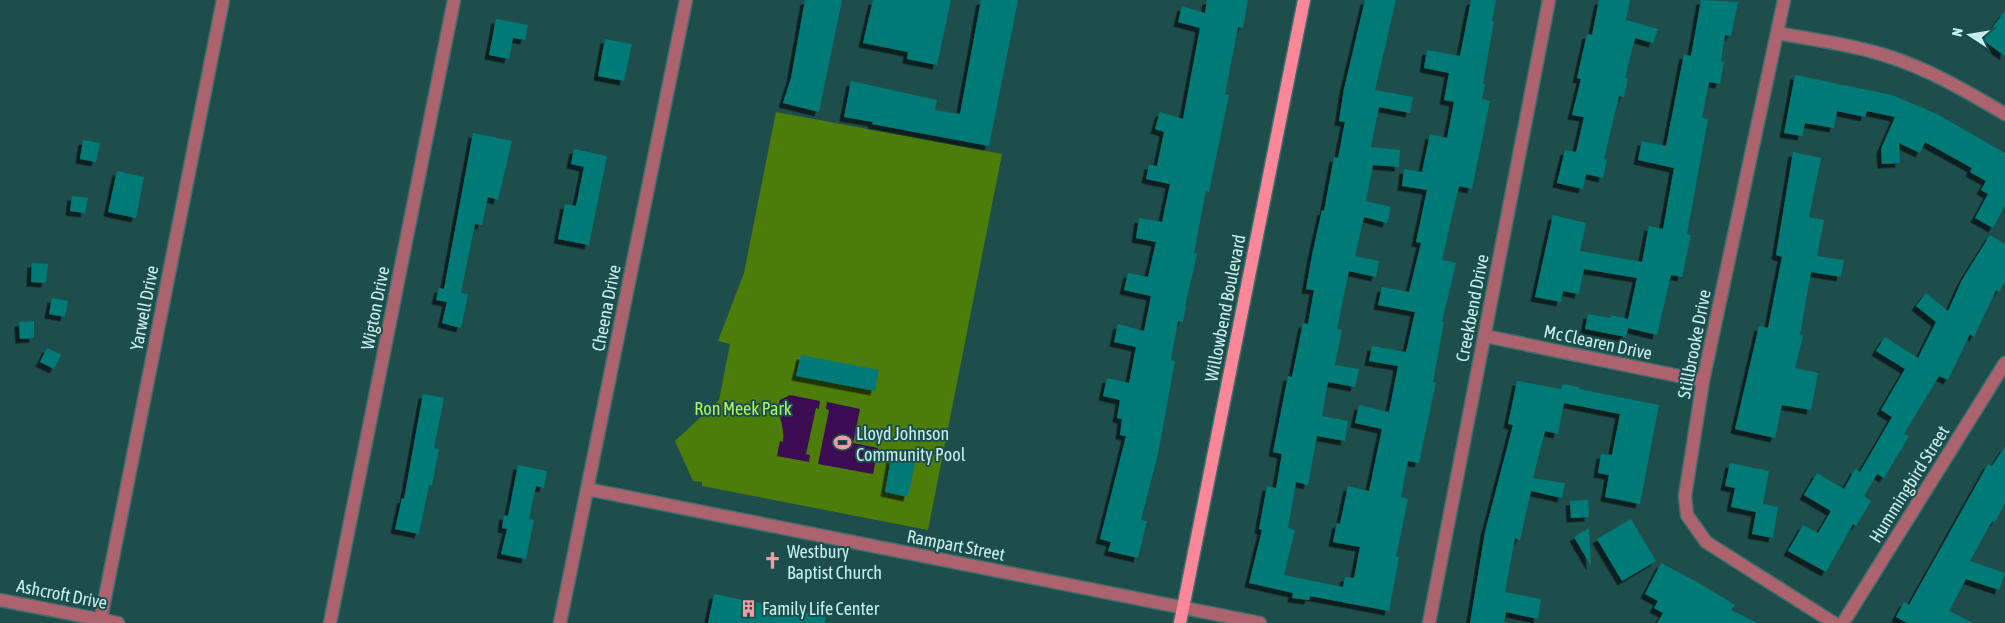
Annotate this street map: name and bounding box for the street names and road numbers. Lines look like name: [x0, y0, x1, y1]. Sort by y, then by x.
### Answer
street label: Willowbend Boulevard: [1200, 233, 1250, 383]
street label: Creekbend Drive: [1451, 253, 1493, 363]
street label: Cheena Drive: [587, 263, 625, 353]
street label: Yarwell Drive: [125, 264, 163, 352]
street label: Wigton Drive: [357, 265, 393, 351]
street label: Stillbrooke Drive: [1673, 288, 1715, 400]
street label: Mc Clearen Drive: [1542, 320, 1654, 364]
street label: Hummingbird Street: [1865, 422, 1953, 546]
street label: Rampart Street: [905, 525, 1007, 565]
street label: Ashcroft Drive: [15, 575, 109, 613]

